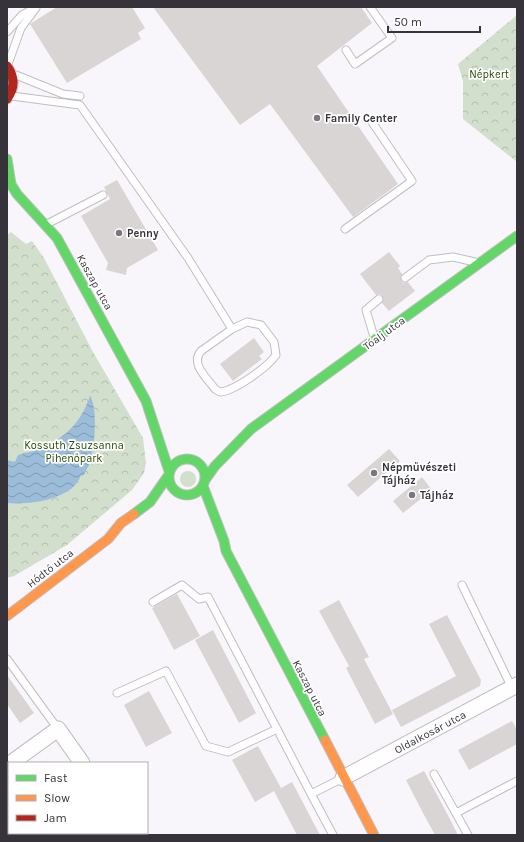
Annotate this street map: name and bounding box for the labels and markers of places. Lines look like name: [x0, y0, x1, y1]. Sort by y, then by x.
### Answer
place label: Family Center: [325, 112, 398, 125]
marker: Family Center: [312, 113, 322, 123]
place label: Penny: [127, 227, 159, 240]
marker: Penny: [114, 228, 124, 238]
place label: Népművészeti Tájház: [382, 461, 456, 487]
marker: Népművészeti Tájház: [369, 468, 379, 478]
place label: Tájház: [420, 489, 454, 502]
marker: Tájház: [407, 490, 417, 500]

